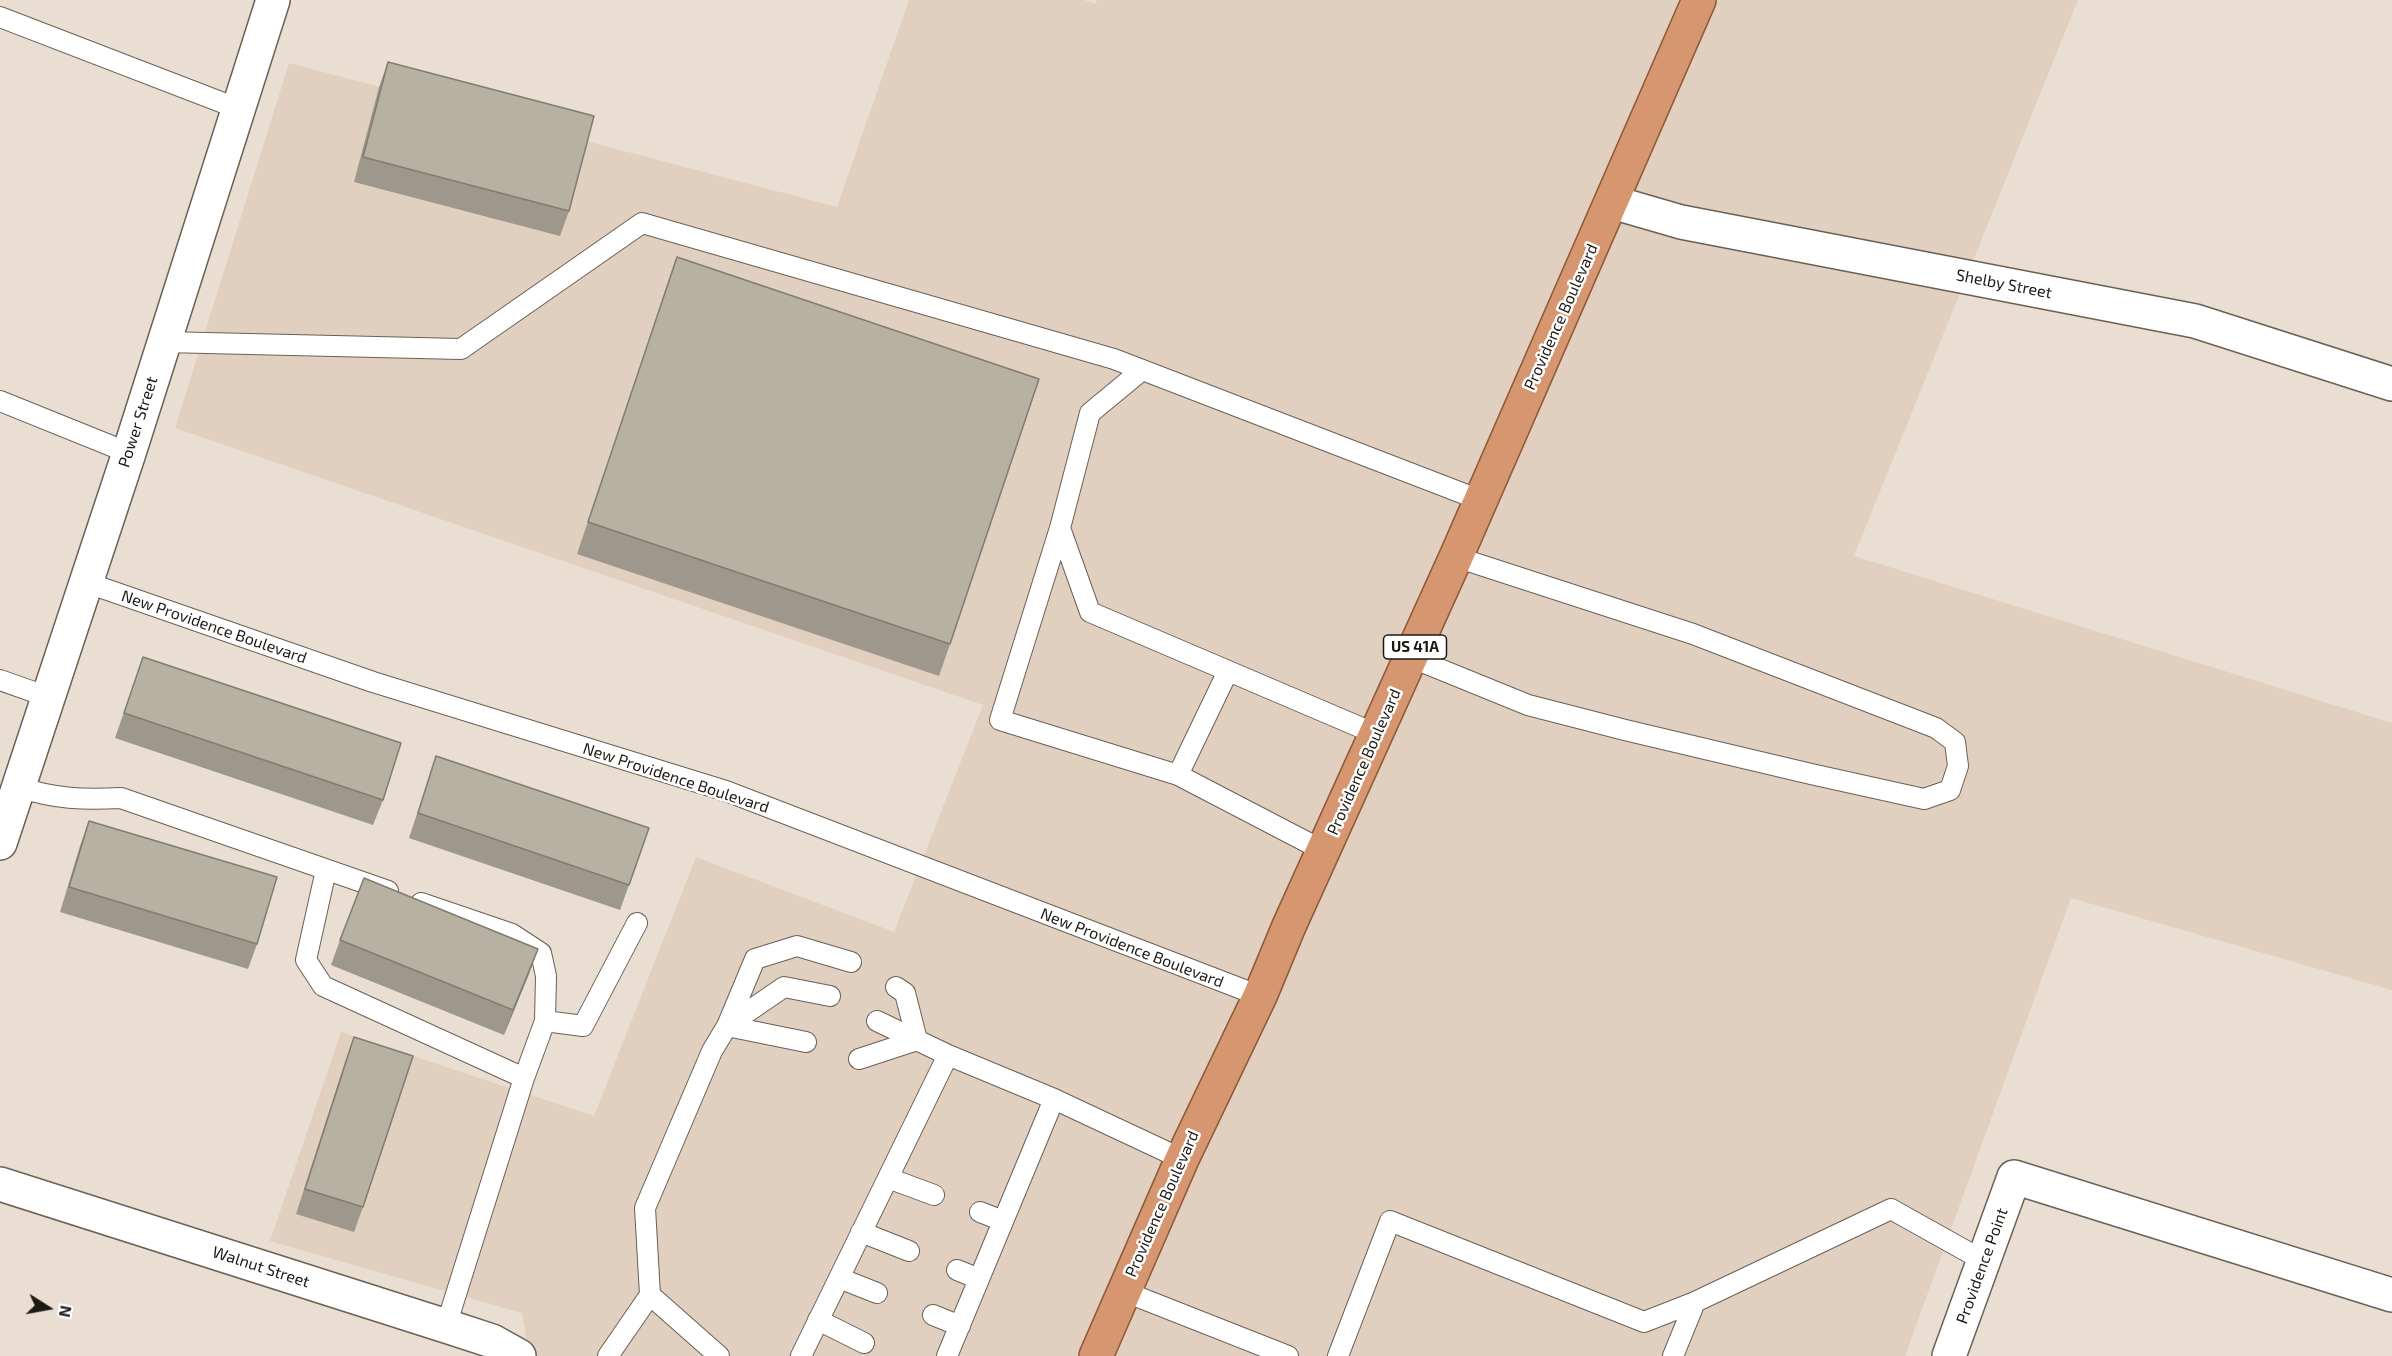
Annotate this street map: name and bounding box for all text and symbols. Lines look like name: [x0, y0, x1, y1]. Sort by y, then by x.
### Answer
street label: Providence Boulevard: [1520, 241, 1602, 393]
street label: Shelby Street: [1954, 265, 2054, 303]
street label: Power Street: [114, 374, 162, 470]
street label: New Providence Boulevard: [119, 586, 309, 668]
road number: US 41A: [1384, 635, 1446, 659]
street label: Providence Boulevard: [1323, 686, 1405, 838]
street label: New Providence Boulevard: [580, 739, 772, 817]
street label: New Providence Boulevard: [1038, 904, 1226, 992]
street label: Providence Boulevard: [1121, 1128, 1203, 1280]
street label: Providence Point: [1952, 1205, 2012, 1327]
street label: Walnut Street: [210, 1242, 312, 1292]
north arrow: [18, 1278, 78, 1338]
text: N: [56, 1304, 77, 1319]

